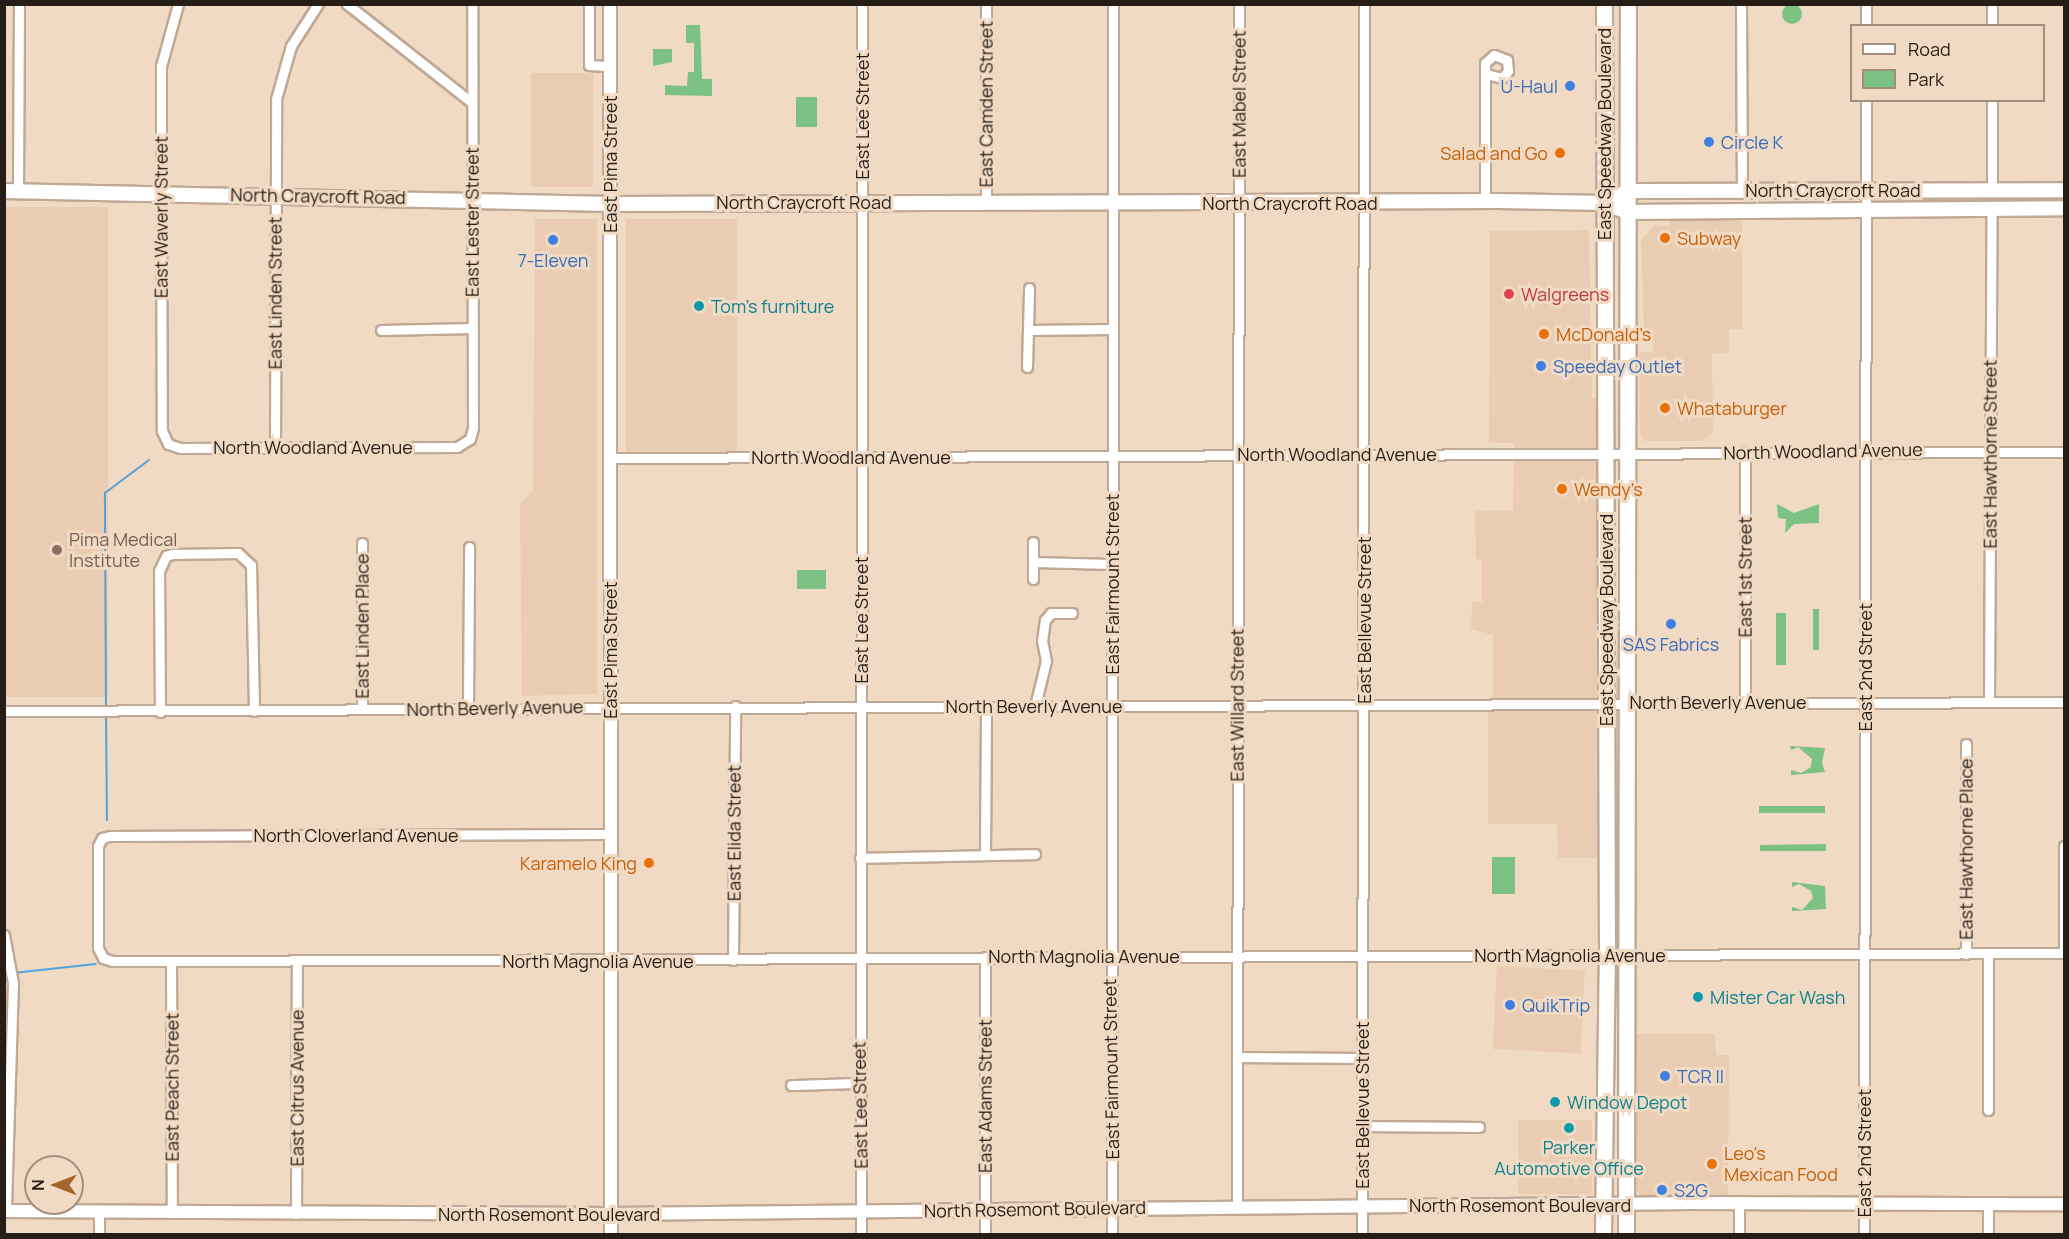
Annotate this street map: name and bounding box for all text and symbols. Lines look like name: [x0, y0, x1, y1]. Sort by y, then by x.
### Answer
street label: East Camden Street: [975, 21, 997, 187]
legend: [1850, 24, 2045, 102]
street label: East Speedway Boulevard: [1593, 28, 1615, 240]
street label: East Mabel Street: [1228, 30, 1250, 178]
text: Road: [1908, 37, 1951, 61]
street label: East Lee Street: [851, 52, 873, 180]
text: Park: [1908, 67, 1944, 91]
place label: U-Haul: [1501, 75, 1558, 97]
marker: U-Haul: [1563, 79, 1577, 93]
street label: East Pima Street: [599, 95, 621, 233]
place label: Circle K: [1721, 131, 1783, 153]
marker: Circle K: [1702, 135, 1716, 149]
street label: East Waverly Street: [150, 136, 172, 298]
place label: Salad and Go: [1440, 142, 1548, 164]
marker: Salad and Go: [1553, 146, 1567, 160]
street label: East Lester Street: [461, 147, 483, 297]
street label: North Craycroft Road: [1745, 179, 1921, 201]
street label: North Craycroft Road: [230, 184, 406, 208]
street label: North Craycroft Road: [716, 191, 892, 213]
street label: North Craycroft Road: [1202, 192, 1378, 214]
street label: East Linden Street: [264, 217, 286, 369]
place label: Subway: [1677, 227, 1741, 249]
marker: Subway: [1658, 231, 1672, 245]
marker: 7-Eleven: [546, 233, 560, 247]
place label: 7-Eleven: [518, 249, 588, 271]
place label: Walgreens: [1521, 283, 1609, 305]
marker: Walgreens: [1502, 287, 1516, 301]
place label: Tom's furniture: [711, 295, 834, 317]
marker: Tom's furniture: [692, 299, 706, 313]
place label: McDonald's: [1556, 323, 1651, 345]
marker: McDonald's: [1537, 327, 1551, 341]
place label: Speeday Outlet: [1553, 355, 1682, 377]
marker: Speeday Outlet: [1534, 359, 1548, 373]
street label: East Hawthorne Street: [1979, 360, 2001, 548]
place label: Whataburger: [1677, 397, 1787, 419]
marker: Whataburger: [1658, 401, 1672, 415]
street label: North Woodland Avenue: [213, 436, 413, 458]
street label: North Woodland Avenue: [1723, 438, 1923, 464]
street label: North Woodland Avenue: [1237, 443, 1437, 465]
street label: North Woodland Avenue: [751, 446, 951, 468]
place label: Wendy's: [1574, 478, 1643, 500]
marker: Wendy's: [1555, 482, 1569, 496]
street label: East Fairmount Street: [1101, 494, 1123, 674]
street label: East Speedway Boulevard: [1595, 514, 1617, 726]
street label: East 1st Street: [1734, 517, 1756, 637]
place label: Pima Medical Institute: [69, 529, 178, 572]
street label: East Bellevue Street: [1353, 536, 1375, 704]
marker: Pima Medical Institute: [50, 543, 64, 557]
street label: East Linden Place: [351, 553, 373, 699]
street label: East Lee Street: [850, 556, 872, 684]
street label: East Pima Street: [599, 581, 621, 719]
street label: East 2nd Street: [1854, 603, 1876, 731]
marker: SAS Fabrics: [1664, 617, 1678, 631]
street label: East Willard Street: [1226, 628, 1248, 782]
place label: SAS Fabrics: [1623, 633, 1719, 655]
street label: North Beverly Avenue: [1630, 691, 1806, 713]
street label: North Beverly Avenue: [946, 695, 1122, 717]
street label: North Beverly Avenue: [406, 696, 584, 720]
street label: East Hawthorne Place: [1955, 758, 1977, 940]
street label: East Elida Street: [723, 765, 745, 901]
street label: North Cloverland Avenue: [254, 824, 458, 846]
place label: Karamelo King: [520, 852, 637, 874]
marker: Karamelo King: [642, 856, 656, 870]
street label: North Magnolia Avenue: [1474, 944, 1666, 966]
street label: North Magnolia Avenue: [988, 945, 1180, 967]
street label: North Magnolia Avenue: [502, 950, 694, 972]
street label: East Fairmount Street: [1099, 978, 1123, 1160]
place label: Mister Car Wash: [1710, 986, 1845, 1008]
marker: Mister Car Wash: [1691, 990, 1705, 1004]
place label: QuikTrip: [1522, 994, 1590, 1016]
marker: QuikTrip: [1503, 998, 1517, 1012]
street label: East Citrus Avenue: [286, 1010, 308, 1166]
street label: East Peach Street: [161, 1013, 183, 1161]
street label: East Adams Street: [974, 1019, 996, 1173]
street label: East Bellevue Street: [1351, 1021, 1373, 1189]
street label: East Lee Street: [848, 1041, 872, 1169]
place label: TCR II: [1677, 1065, 1724, 1087]
marker: TCR II: [1658, 1069, 1672, 1083]
street label: East 2nd Street: [1853, 1089, 1875, 1217]
place label: Window Depot: [1567, 1091, 1688, 1113]
marker: Window Depot: [1548, 1095, 1562, 1109]
marker: Parker Automotive Office: [1562, 1121, 1576, 1135]
place label: Parker Automotive Office: [1494, 1137, 1644, 1180]
place label: Leo's Mexican Food: [1724, 1143, 1838, 1186]
north arrow: [24, 1155, 84, 1215]
marker: Leo's Mexican Food: [1705, 1157, 1719, 1171]
text: N: [27, 1179, 49, 1191]
place label: S2G: [1674, 1179, 1708, 1201]
marker: S2G: [1655, 1183, 1669, 1197]
street label: North Rosemont Boulevard: [1409, 1194, 1631, 1216]
street label: North Rosemont Boulevard: [924, 1196, 1146, 1222]
street label: North Rosemont Boulevard: [438, 1203, 660, 1225]

